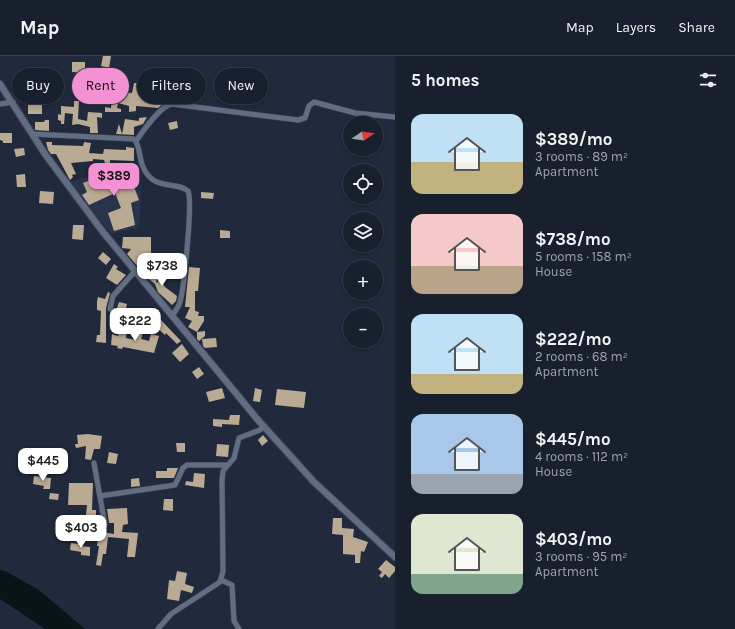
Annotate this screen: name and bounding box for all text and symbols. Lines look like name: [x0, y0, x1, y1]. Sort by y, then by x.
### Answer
text: Map: [20, 17, 59, 39]
text: Map: [566, 19, 594, 36]
text: Layers: [616, 19, 656, 36]
text: Share: [678, 19, 715, 36]
chip: Buy: [12, 68, 64, 104]
chip: Rent: [72, 68, 129, 104]
chip: Filters: [137, 68, 206, 104]
chip: New: [214, 68, 268, 104]
icon: filters: [697, 69, 719, 91]
text: 5 homes: [411, 70, 480, 90]
north arrow: [343, 116, 383, 156]
map controls: [343, 116, 383, 348]
text: $389/mo: [535, 129, 612, 149]
icon: home: [443, 130, 491, 178]
text: 3 rooms · 89 m²: [535, 149, 628, 164]
pin: $389: [90, 163, 138, 197]
button: locate: [343, 164, 383, 204]
text: Apartment: [535, 164, 598, 179]
text: $389: [97, 168, 131, 183]
button: layers: [343, 212, 383, 252]
text: $738/mo: [535, 229, 611, 249]
icon: home: [443, 230, 491, 278]
text: 5 rooms · 158 m²: [535, 249, 632, 264]
pin: $738: [138, 253, 186, 287]
text: $738: [146, 258, 178, 273]
button: +: [343, 260, 383, 300]
text: House: [535, 264, 572, 279]
pin: $222: [111, 308, 159, 342]
button: −: [343, 308, 383, 348]
text: $222: [119, 313, 151, 328]
text: $222/mo: [535, 329, 611, 349]
icon: home: [443, 330, 491, 378]
text: 2 rooms · 68 m²: [535, 349, 628, 364]
text: Apartment: [535, 364, 598, 379]
text: $445/mo: [535, 429, 611, 449]
icon: home: [443, 430, 491, 478]
pin: $445: [19, 448, 67, 482]
text: 4 rooms · 112 m²: [535, 449, 628, 464]
text: $445: [27, 453, 59, 468]
text: House: [535, 464, 572, 479]
pin: $403: [57, 515, 105, 549]
text: $403: [64, 520, 98, 535]
text: $403/mo: [535, 529, 612, 549]
icon: home: [443, 530, 491, 578]
text: 3 rooms · 95 m²: [535, 549, 628, 564]
text: Apartment: [535, 564, 598, 579]

